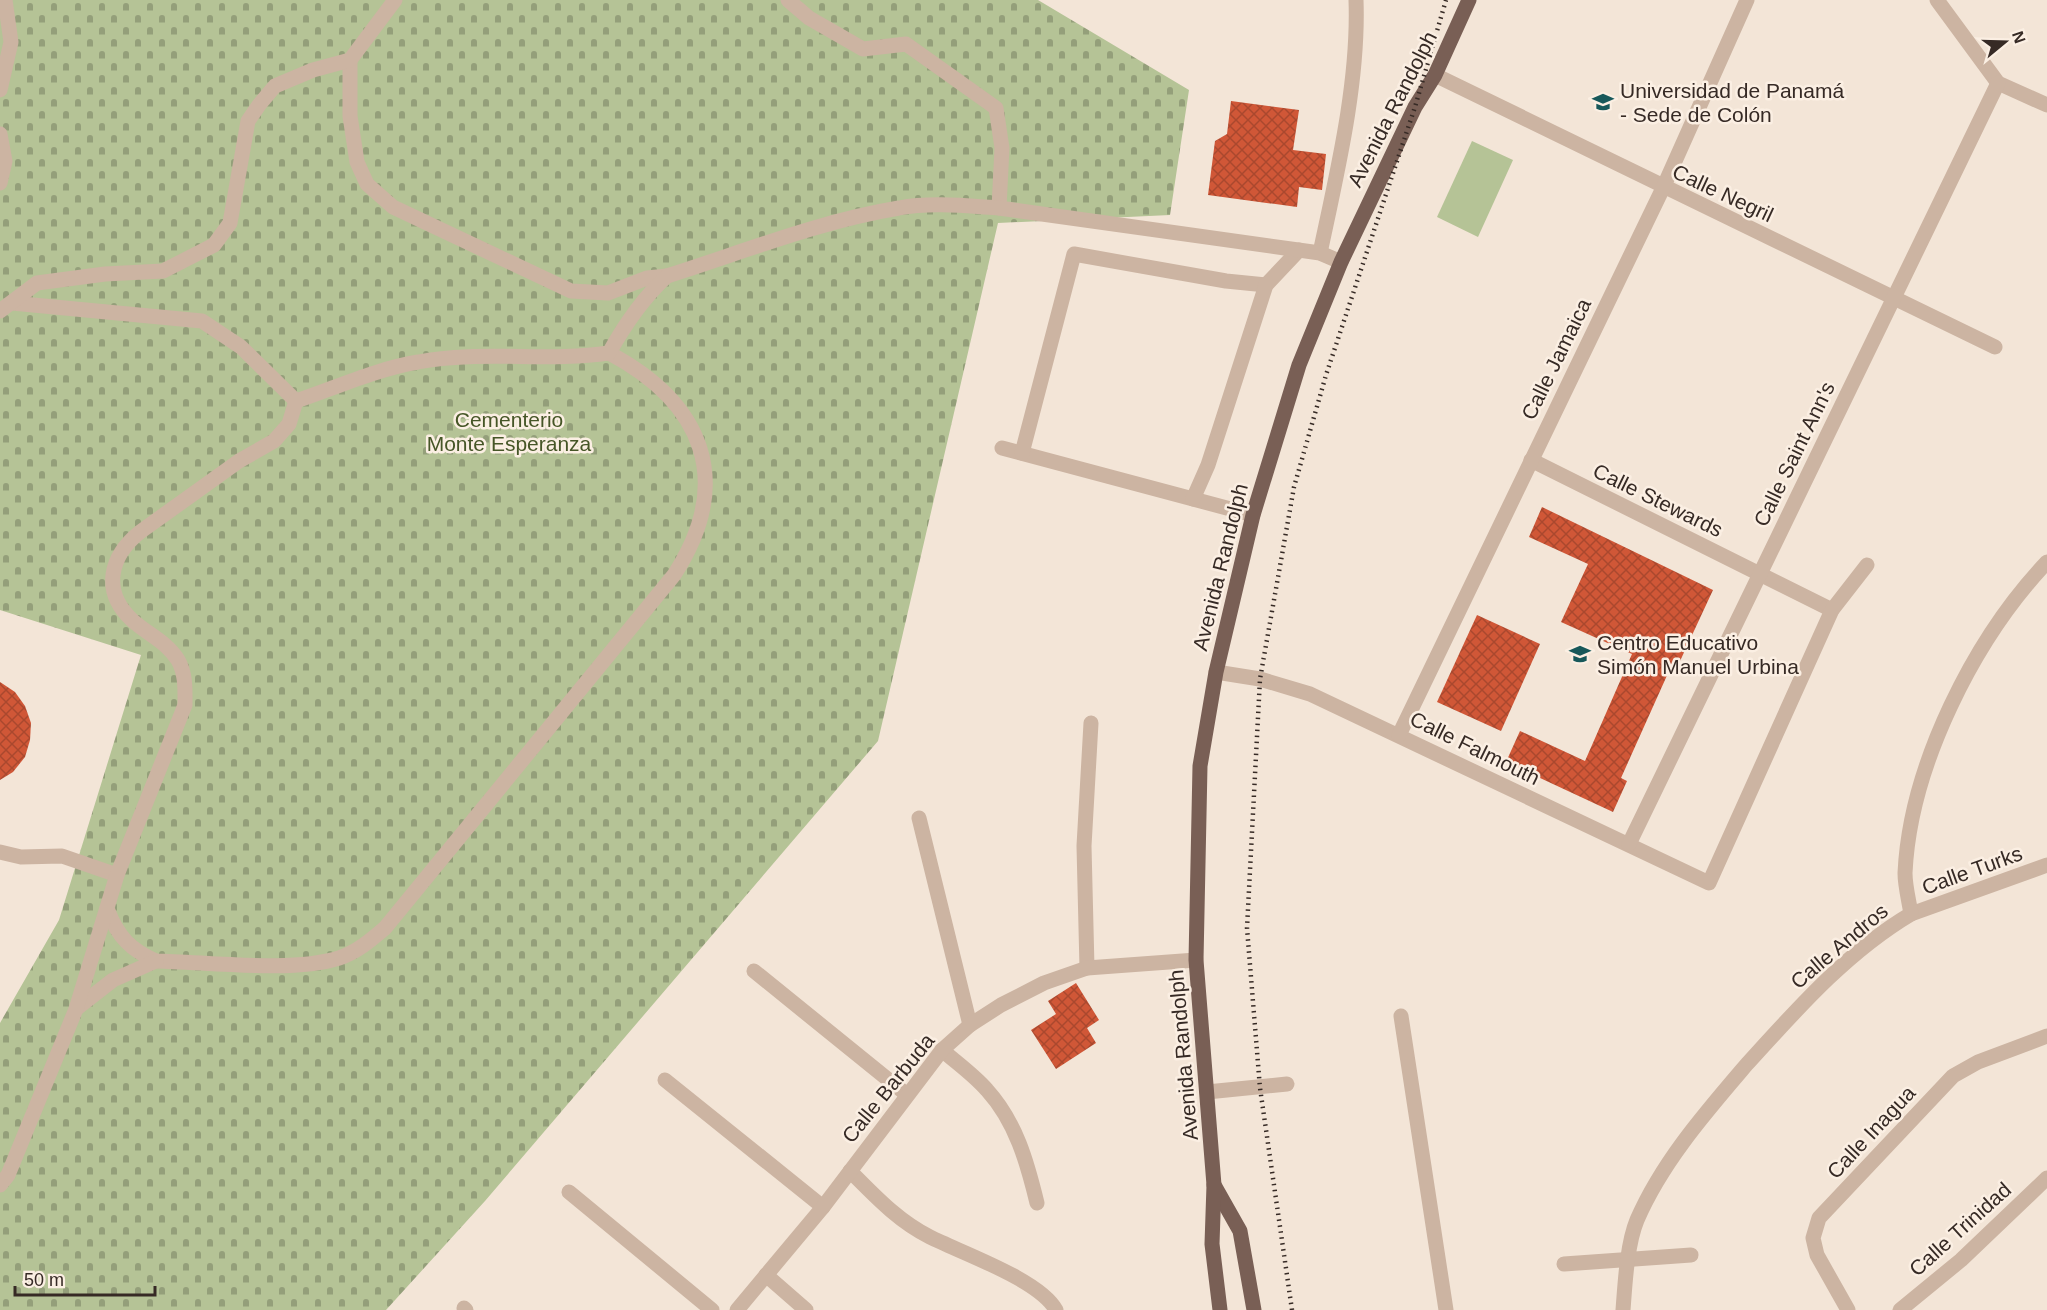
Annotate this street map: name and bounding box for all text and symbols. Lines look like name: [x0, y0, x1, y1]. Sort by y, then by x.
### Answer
north arrow: [1975, 12, 2035, 72]
street label: Avenida Randolph: [1343, 27, 1441, 191]
text: N: [2009, 29, 2029, 46]
place label: Universidad de Panamá - Sede de Colón: [1620, 79, 1844, 126]
school or university icon: Universidad de Panamá - Sede de Colón: [1591, 90, 1615, 114]
street label: Calle Negril: [1669, 160, 1777, 226]
street label: Calle Jamaica: [1517, 294, 1595, 423]
street label: Calle Saint Ann's: [1749, 378, 1839, 530]
park label: Cementerio Monte Esperanza: [427, 408, 592, 455]
street label: Calle Stewards: [1589, 459, 1727, 541]
street label: Avenida Randolph: [1188, 481, 1252, 653]
place label: Centro Educativo Simón Manuel Urbina: [1597, 631, 1799, 678]
school or university icon: Centro Educativo Simón Manuel Urbina: [1568, 642, 1592, 666]
street label: Calle Falmouth: [1406, 707, 1544, 789]
street label: Calle Turks: [1919, 841, 2025, 899]
street label: Calle Andros: [1786, 899, 1892, 993]
street label: Avenida Randolph: [1164, 969, 1202, 1141]
street label: Calle Barbuda: [837, 1029, 939, 1147]
street label: Calle Inagua: [1822, 1081, 1920, 1183]
street label: Calle Trinidad: [1905, 1177, 2015, 1281]
scale bar: [15, 1259, 154, 1297]
text: 50 m: [24, 1270, 64, 1290]

